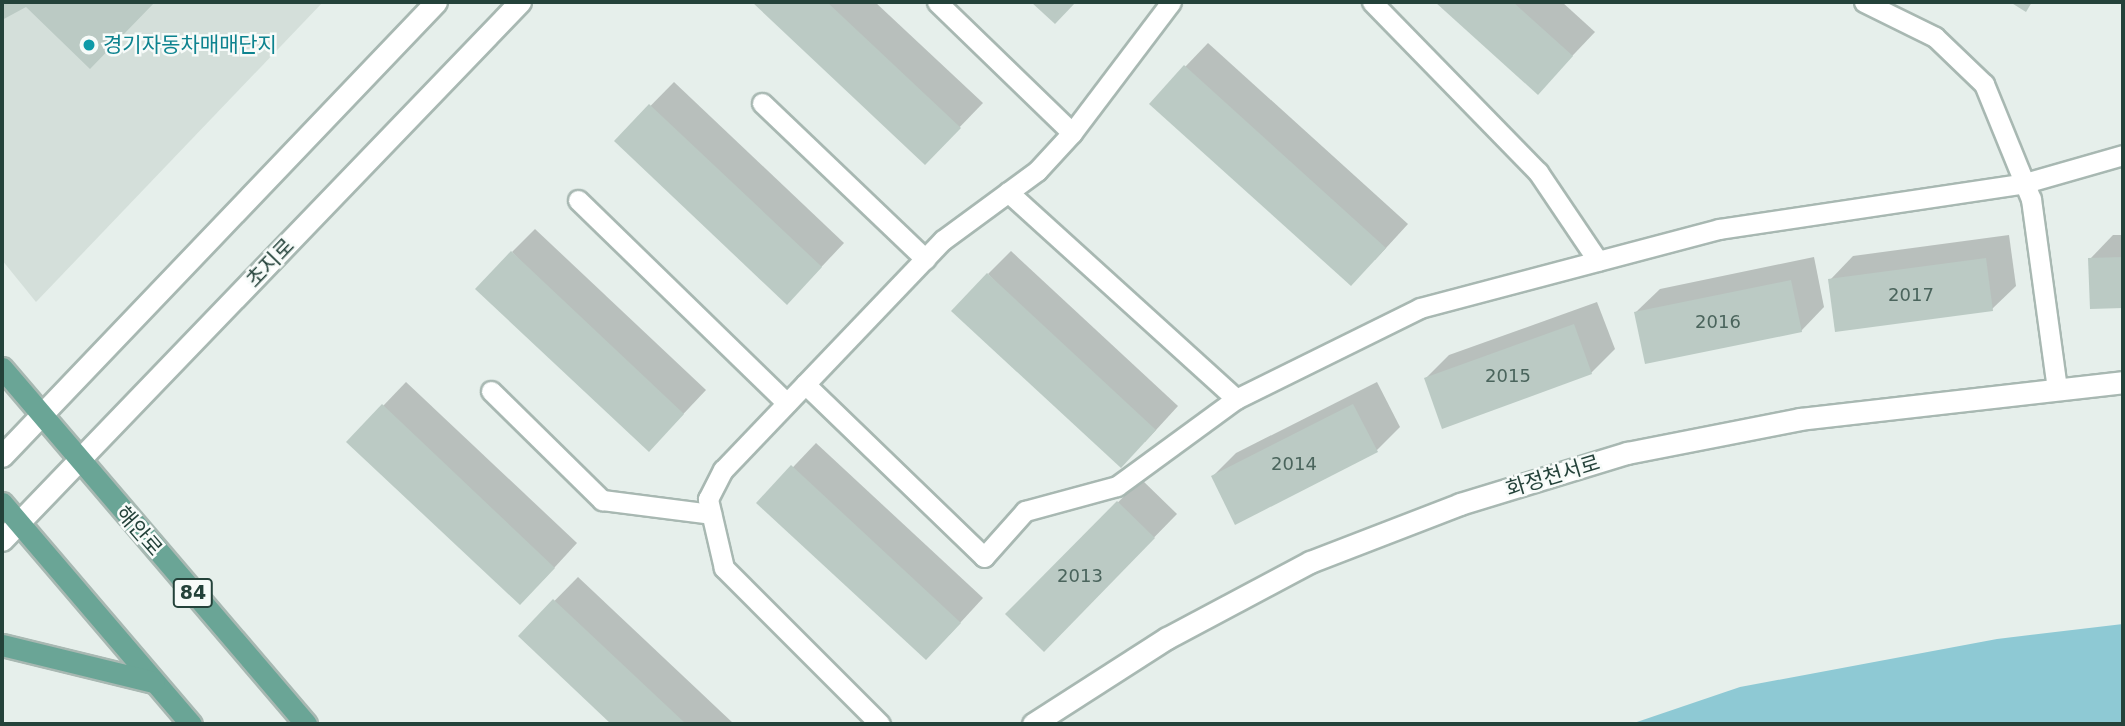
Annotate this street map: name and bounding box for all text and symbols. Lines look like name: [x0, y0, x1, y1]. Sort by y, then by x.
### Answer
place label: 경기자동차매매단지: [103, 32, 277, 58]
marker: 경기자동차매매단지: [81, 37, 97, 53]
street label: 초지로: [241, 233, 299, 293]
house number: 2017: [1888, 284, 1934, 306]
house number: 2016: [1695, 311, 1741, 333]
house number: 2015: [1485, 365, 1531, 387]
street label: 화정천서로: [1503, 450, 1603, 502]
house number: 2014: [1271, 453, 1317, 475]
street label: 해안로: [110, 501, 168, 561]
house number: 2013: [1057, 565, 1103, 587]
road number: 84: [172, 578, 214, 608]

